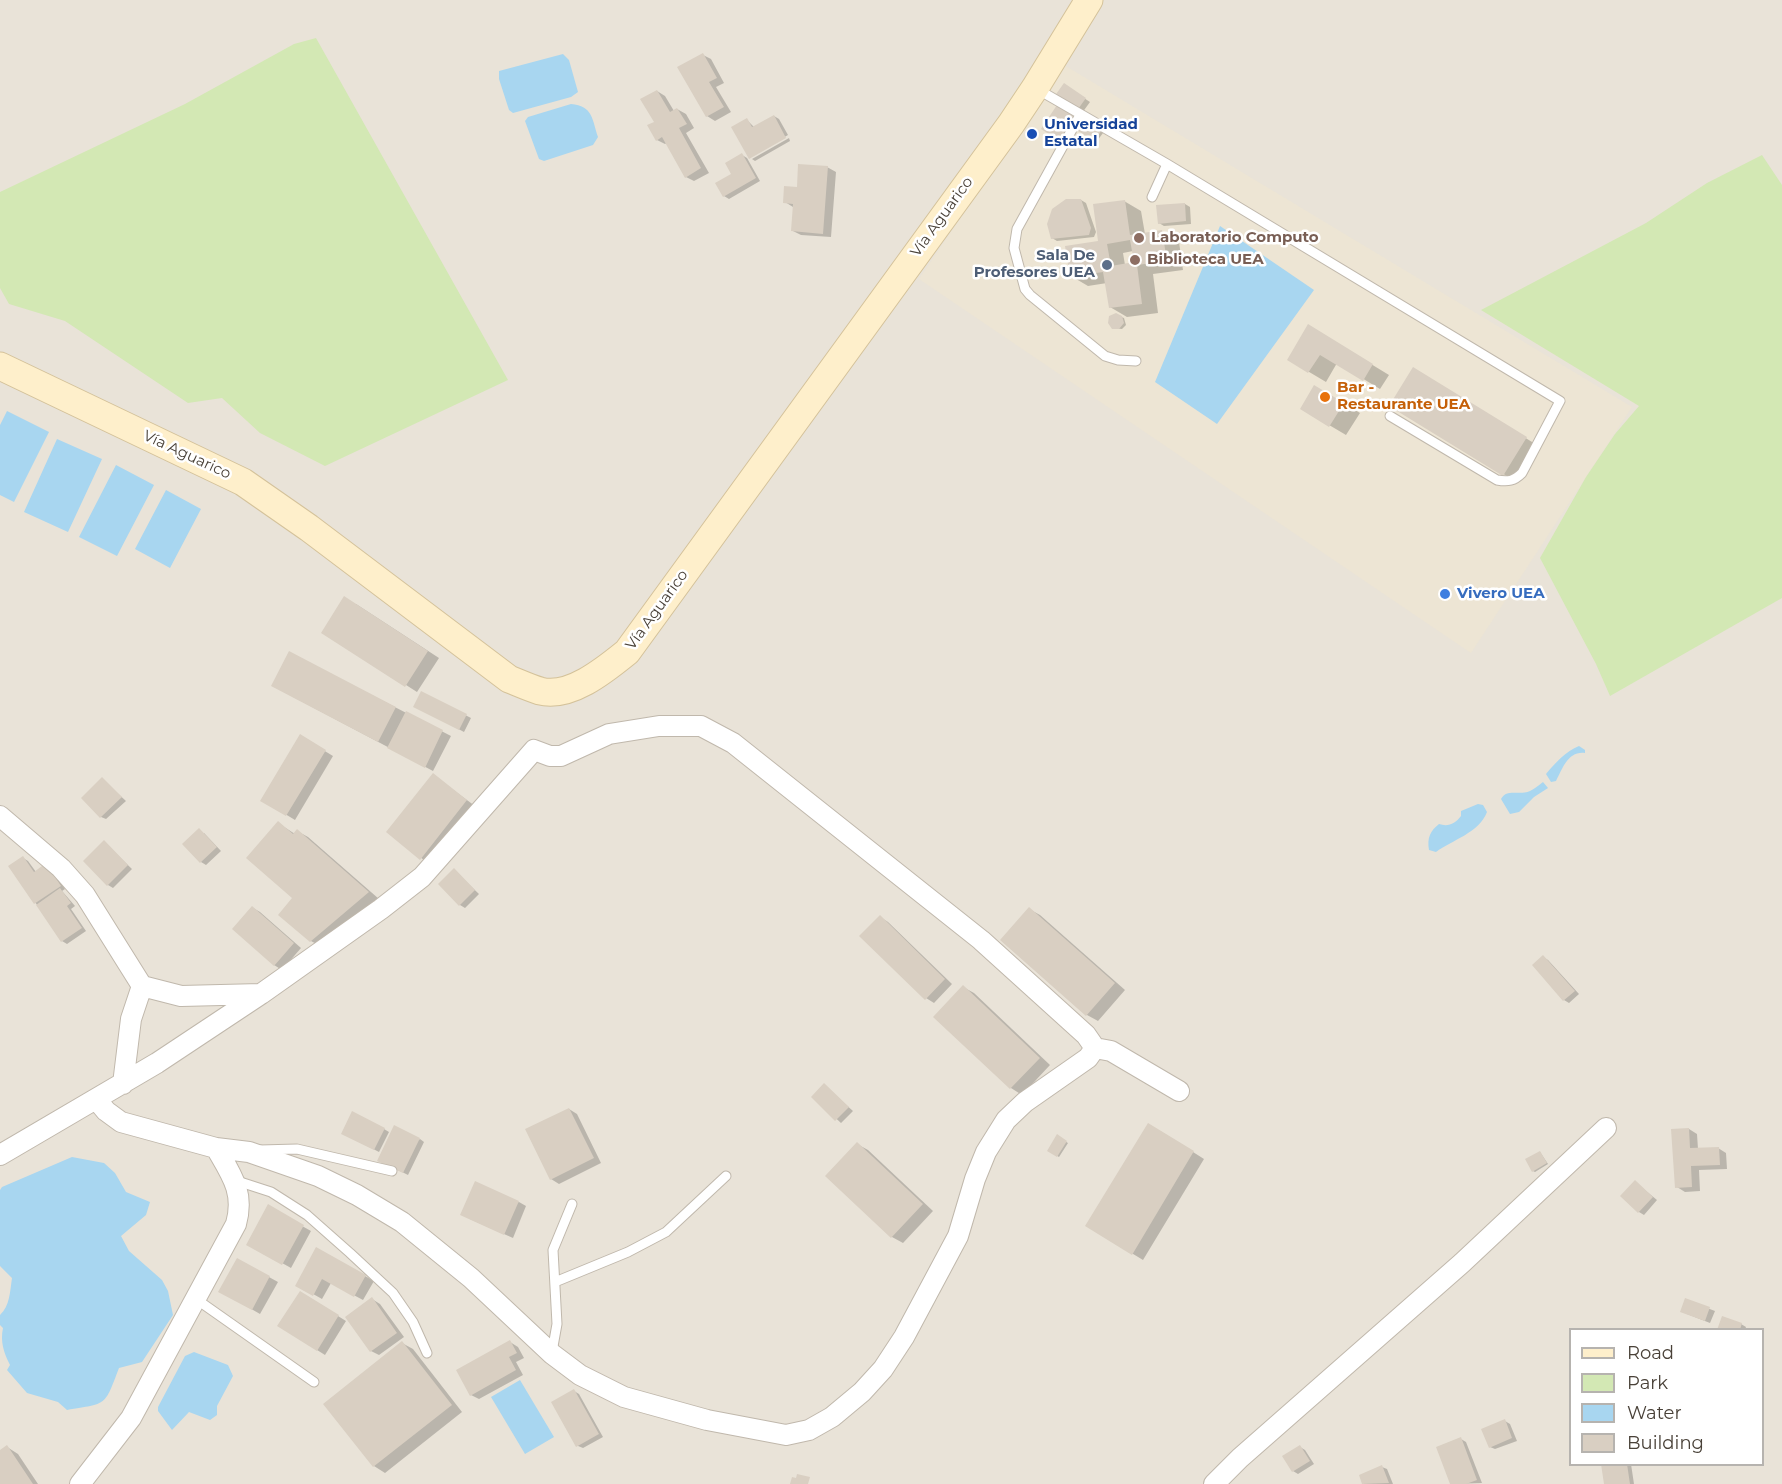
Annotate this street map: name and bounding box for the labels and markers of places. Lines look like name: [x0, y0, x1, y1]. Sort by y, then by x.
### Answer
place label: Universidad Estatal: [1044, 116, 1138, 151]
marker: Universidad Estatal: [1025, 127, 1039, 141]
place label: Laboratorio Computo: [1151, 229, 1319, 247]
marker: Laboratorio Computo: [1132, 231, 1146, 245]
place label: Sala De Profesores UEA: [974, 247, 1095, 282]
place label: Biblioteca UEA: [1147, 251, 1264, 269]
marker: Biblioteca UEA: [1128, 253, 1142, 267]
marker: Sala De Profesores UEA: [1100, 258, 1114, 272]
place label: Bar - Restaurante UEA: [1337, 379, 1470, 414]
marker: Bar - Restaurante UEA: [1318, 390, 1332, 404]
place label: Vivero UEA: [1457, 585, 1545, 603]
marker: Vivero UEA: [1438, 587, 1452, 601]

